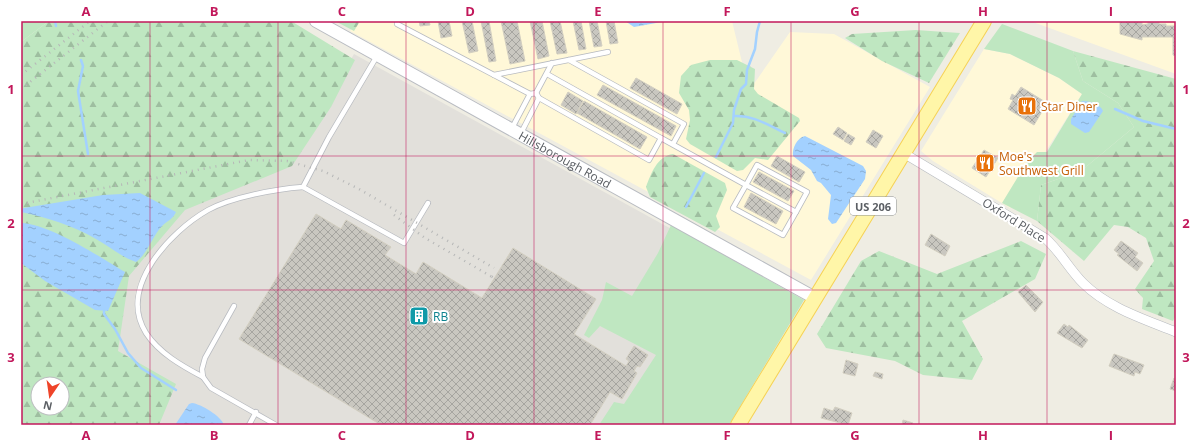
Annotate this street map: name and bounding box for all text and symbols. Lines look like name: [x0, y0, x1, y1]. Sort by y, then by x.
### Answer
text: A: [82, 2, 91, 20]
text: B: [210, 2, 219, 20]
text: C: [338, 2, 346, 20]
text: D: [465, 2, 475, 20]
text: E: [594, 2, 602, 20]
text: F: [723, 2, 731, 20]
text: G: [850, 2, 860, 20]
text: H: [978, 2, 988, 20]
text: I: [1109, 2, 1113, 20]
text: 1: [7, 80, 15, 98]
text: 1: [1182, 80, 1190, 98]
restaurant icon: Star Diner: [1016, 95, 1038, 117]
place label: Star Diner: [1041, 98, 1097, 115]
street label: Hillsborough Road: [516, 127, 614, 192]
place label: Moe's Southwest Grill: [999, 148, 1084, 179]
restaurant icon: Moe's Southwest Grill: [974, 152, 996, 174]
street label: Oxford Place: [979, 194, 1049, 246]
road number: US 206: [850, 197, 896, 215]
text: 2: [7, 214, 15, 232]
text: 2: [1182, 214, 1190, 232]
building icon: RB: [408, 305, 430, 327]
place label: RB: [433, 308, 448, 325]
text: 3: [7, 348, 15, 366]
text: 3: [1182, 348, 1190, 366]
north arrow: [30, 376, 70, 416]
text: N: [42, 398, 54, 415]
text: A: [82, 426, 91, 444]
text: B: [210, 426, 219, 444]
text: C: [338, 426, 346, 444]
text: D: [465, 426, 475, 444]
text: E: [594, 426, 602, 444]
text: F: [723, 426, 731, 444]
text: G: [850, 426, 860, 444]
text: H: [978, 426, 988, 444]
text: I: [1109, 426, 1113, 444]

